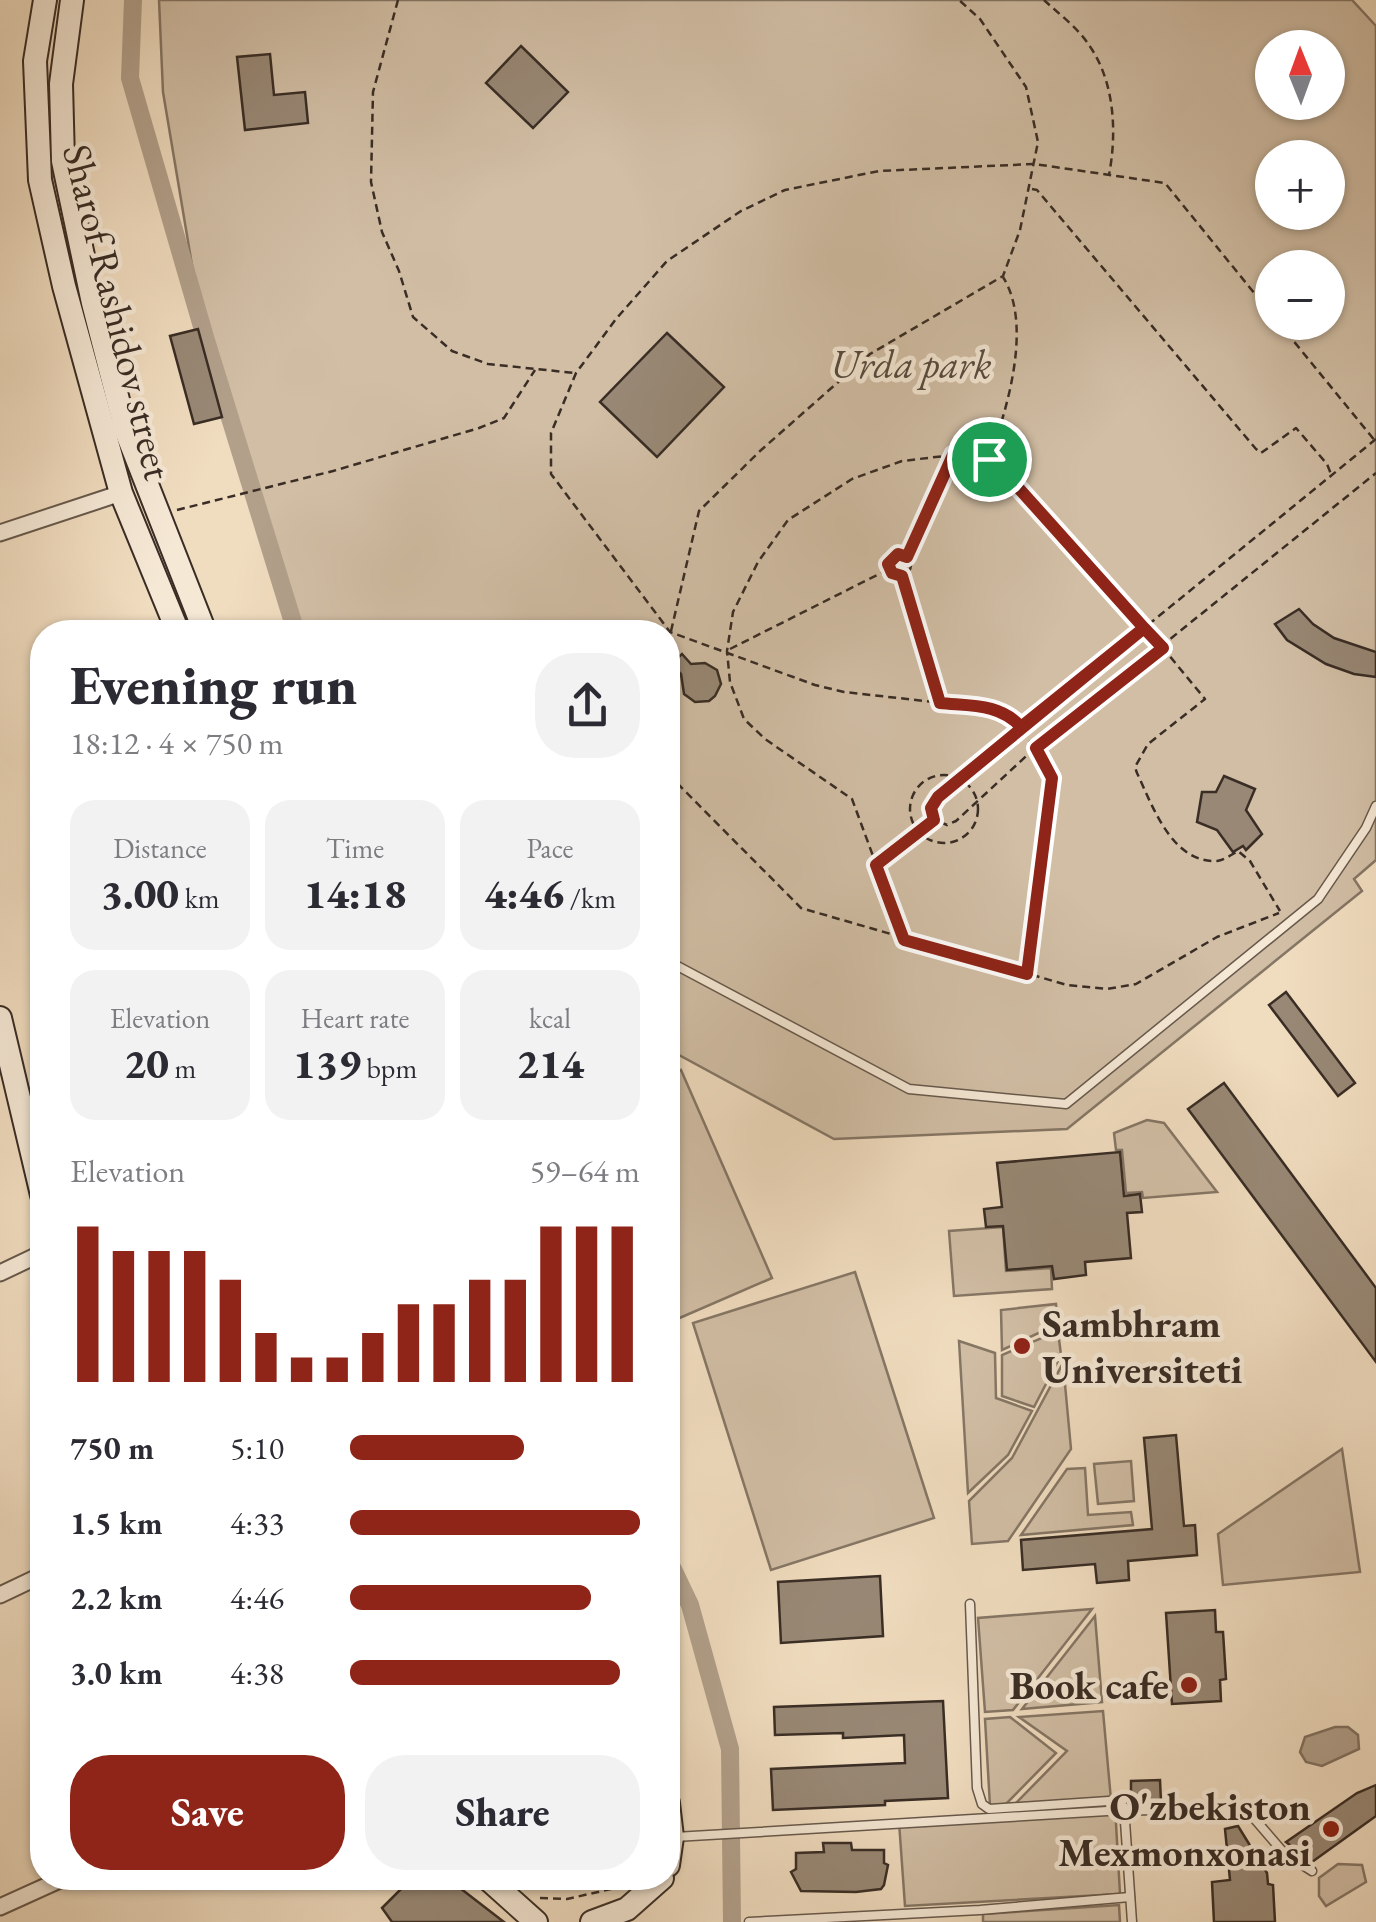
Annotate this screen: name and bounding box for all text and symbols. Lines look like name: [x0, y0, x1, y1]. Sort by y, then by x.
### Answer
north arrow: [1255, 30, 1345, 120]
map controls: [1255, 30, 1345, 340]
street label: Sharof Rashidov street: [51, 139, 185, 486]
button: +: [1255, 140, 1345, 230]
button: −: [1255, 250, 1345, 340]
park label: Urda park: [830, 338, 992, 390]
pin: [947, 417, 1032, 502]
icon: arrive: [962, 432, 1017, 487]
text: Evening run: [70, 649, 357, 720]
button: share: [535, 653, 640, 758]
text: 18:12 · 4 × 750 m: [70, 722, 283, 764]
text: Distance: [113, 830, 207, 866]
text: Time: [326, 830, 384, 866]
text: Pace: [527, 830, 573, 866]
text: 3.00: [100, 866, 179, 921]
text: 14:18: [304, 866, 406, 921]
text: 4:46: [484, 866, 564, 921]
text: km: [179, 880, 220, 916]
text: /km: [564, 880, 616, 916]
text: Elevation: [110, 1000, 210, 1036]
text: Heart rate: [301, 1000, 409, 1036]
text: kcal: [529, 1000, 571, 1036]
text: 20: [124, 1036, 169, 1091]
text: 139: [293, 1036, 361, 1091]
text: 214: [516, 1036, 584, 1091]
text: m: [169, 1050, 196, 1086]
text: bpm: [361, 1050, 417, 1086]
text: Elevation: [70, 1150, 185, 1192]
text: 59–64 m: [530, 1150, 640, 1192]
place label: Sambhram Universiteti: [1042, 1297, 1243, 1395]
marker: Sambhram Universiteti: [1011, 1335, 1033, 1357]
text: 750 m: [70, 1427, 154, 1469]
text: 5:10: [230, 1427, 284, 1469]
text: 1.5 km: [70, 1502, 163, 1544]
text: 4:33: [230, 1502, 284, 1544]
text: 2.2 km: [70, 1577, 163, 1619]
text: 4:46: [230, 1577, 284, 1619]
text: 3.0 km: [70, 1652, 163, 1694]
text: 4:38: [230, 1652, 284, 1694]
place label: Book cafe: [1010, 1659, 1169, 1711]
marker: Book cafe: [1178, 1674, 1200, 1696]
button: Save: [70, 1755, 345, 1870]
button: Share: [365, 1755, 640, 1870]
place label: O'zbekiston Mexmonxonasi: [1058, 1780, 1311, 1878]
marker: O'zbekiston Mexmonxonasi: [1320, 1818, 1342, 1840]

